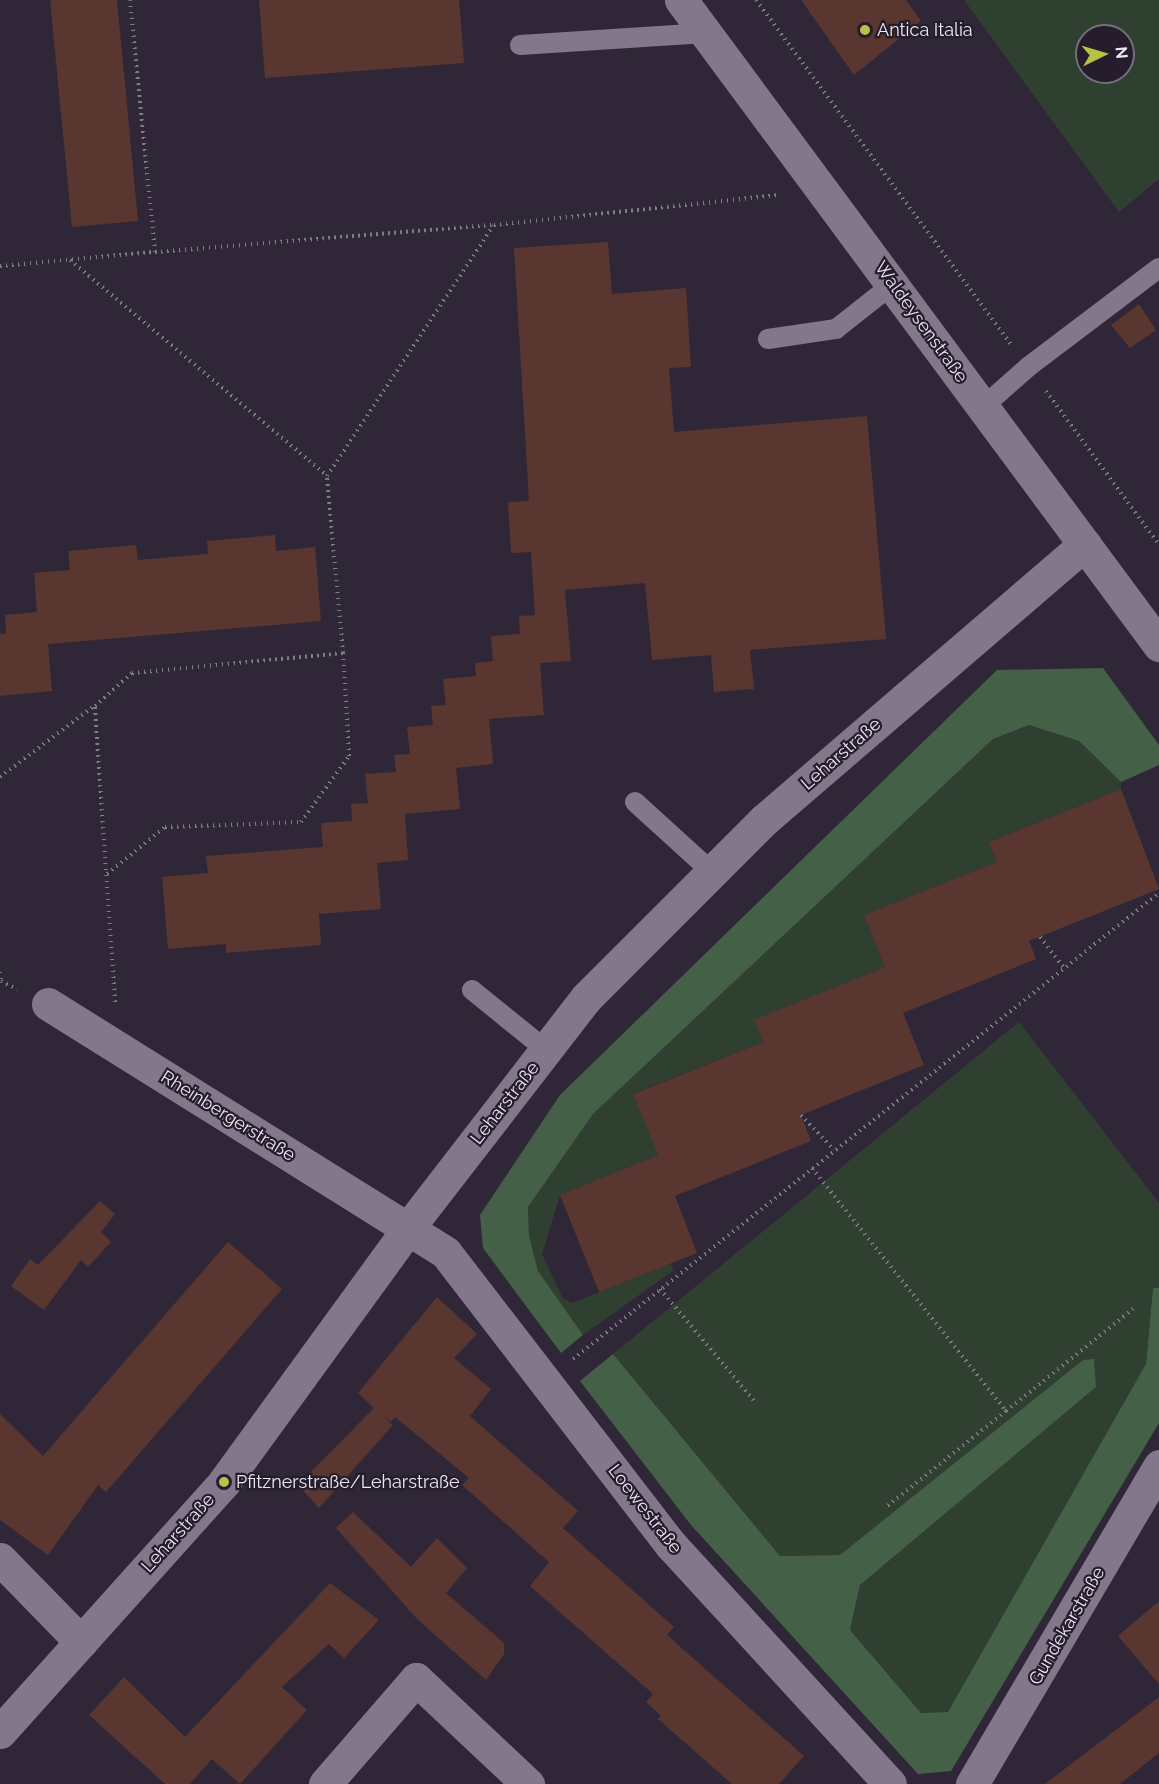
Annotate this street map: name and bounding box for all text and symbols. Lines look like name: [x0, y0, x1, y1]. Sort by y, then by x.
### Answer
place label: Antica Italia: [877, 19, 973, 41]
marker: Antica Italia: [858, 23, 872, 37]
north arrow: [1075, 24, 1135, 84]
text: N: [1111, 46, 1131, 59]
street label: Waldeysenstraße: [870, 257, 972, 387]
street label: Leharstraße: [797, 713, 885, 795]
street label: Leharstraße: [466, 1057, 544, 1149]
street label: Rheinbergerstraße: [157, 1066, 299, 1166]
street label: Loewestraße: [603, 1460, 687, 1558]
place label: Pfitznerstraße/Leharstraße: [236, 1471, 459, 1493]
marker: Pfitznerstraße/Leharstraße: [217, 1475, 231, 1489]
street label: Leharstraße: [137, 1489, 219, 1577]
street label: Gundekarstraße: [1024, 1563, 1110, 1689]

